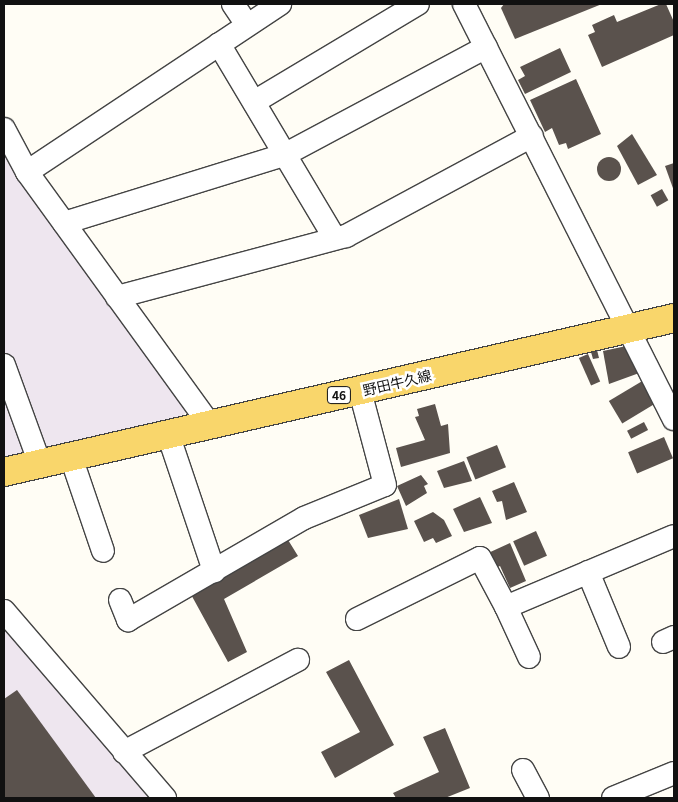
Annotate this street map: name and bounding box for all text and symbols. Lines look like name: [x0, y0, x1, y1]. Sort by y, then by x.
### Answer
street label: 野田牛久線: [361, 366, 433, 398]
road number: 46: [326, 386, 352, 404]

